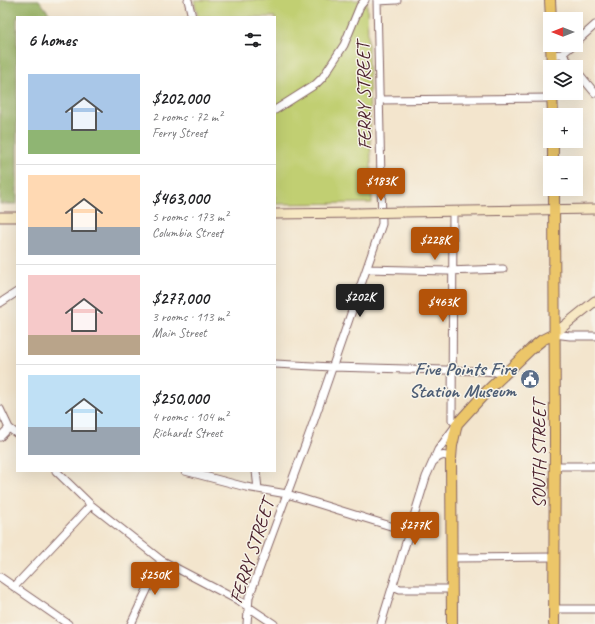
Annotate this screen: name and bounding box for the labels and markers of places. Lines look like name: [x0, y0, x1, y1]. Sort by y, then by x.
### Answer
pin: $183K: [353, 168, 409, 202]
pin: $228K: [407, 227, 463, 261]
pin: $202K: [332, 284, 388, 318]
pin: $463K: [415, 289, 471, 323]
place label: Five Points Fire Station Museum: [409, 357, 518, 403]
public building icon: Five Points Fire Station Museum: [519, 368, 541, 390]
pin: $277K: [387, 512, 443, 546]
pin: $250K: [127, 562, 183, 596]

